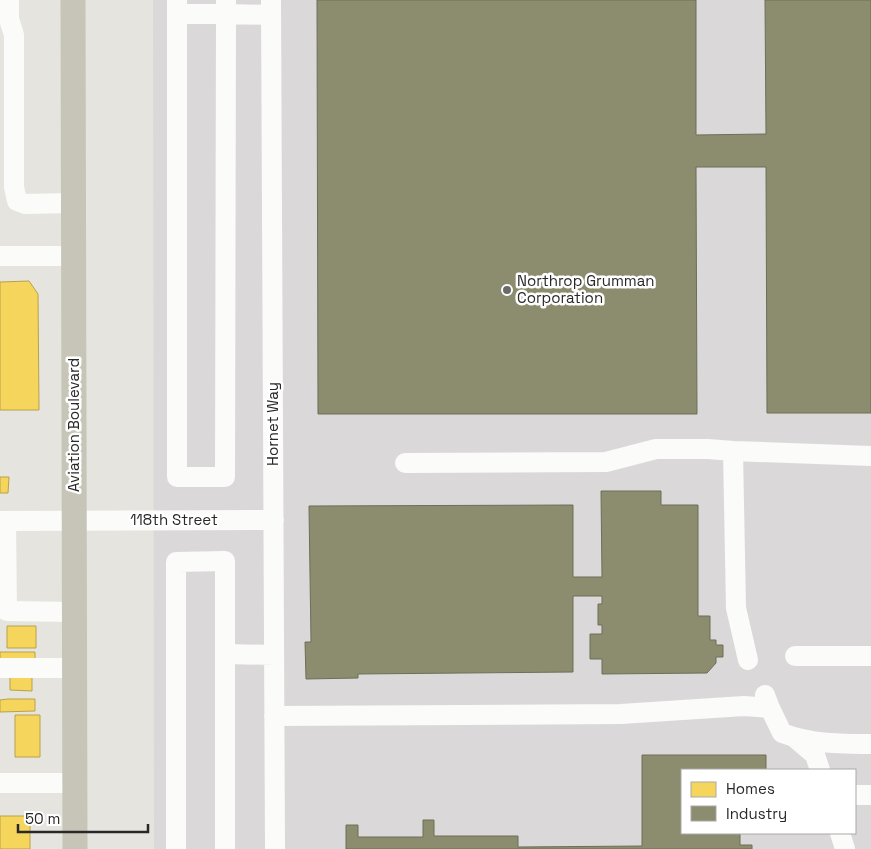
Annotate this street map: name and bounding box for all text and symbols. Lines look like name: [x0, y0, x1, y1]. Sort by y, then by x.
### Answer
place label: Northrop Grumman Corporation: [517, 271, 655, 307]
marker: Northrop Grumman Corporation: [501, 284, 513, 296]
street label: Aviation Boulevard: [64, 358, 83, 492]
street label: Hornet Way: [263, 382, 282, 466]
street label: 118th Street: [130, 510, 218, 529]
legend: [681, 769, 856, 834]
text: Homes: [726, 779, 775, 798]
scale bar: [18, 802, 148, 834]
text: Industry: [726, 804, 787, 823]
text: 50 m: [25, 809, 60, 828]

